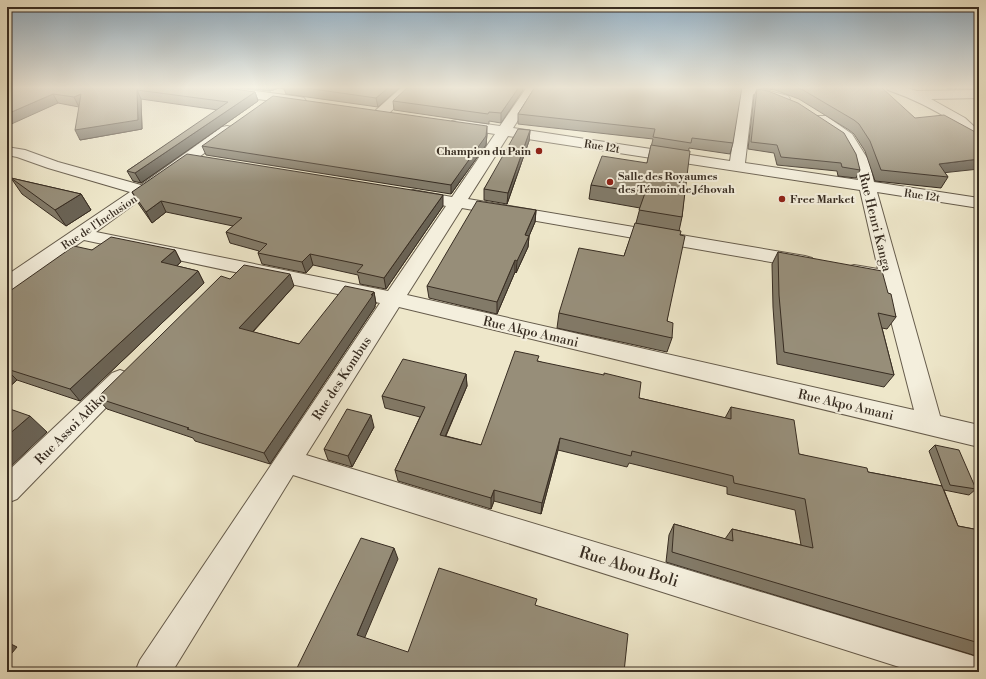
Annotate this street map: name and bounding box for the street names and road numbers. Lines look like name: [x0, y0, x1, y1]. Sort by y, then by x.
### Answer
street label: Rue I2t: [583, 137, 621, 157]
street label: Rue Henri Kanga: [855, 171, 895, 274]
street label: Rue I2t: [903, 187, 941, 205]
street label: Rue de l'Inclusion: [59, 192, 140, 253]
street label: Rue Akpo Amani: [481, 313, 580, 351]
street label: Rue des Kombus: [309, 333, 375, 423]
street label: Rue Akpo Amani: [796, 386, 895, 424]
street label: Rue Assoi Adiko: [32, 390, 110, 468]
street label: Rue Abou Boli: [577, 542, 681, 592]

